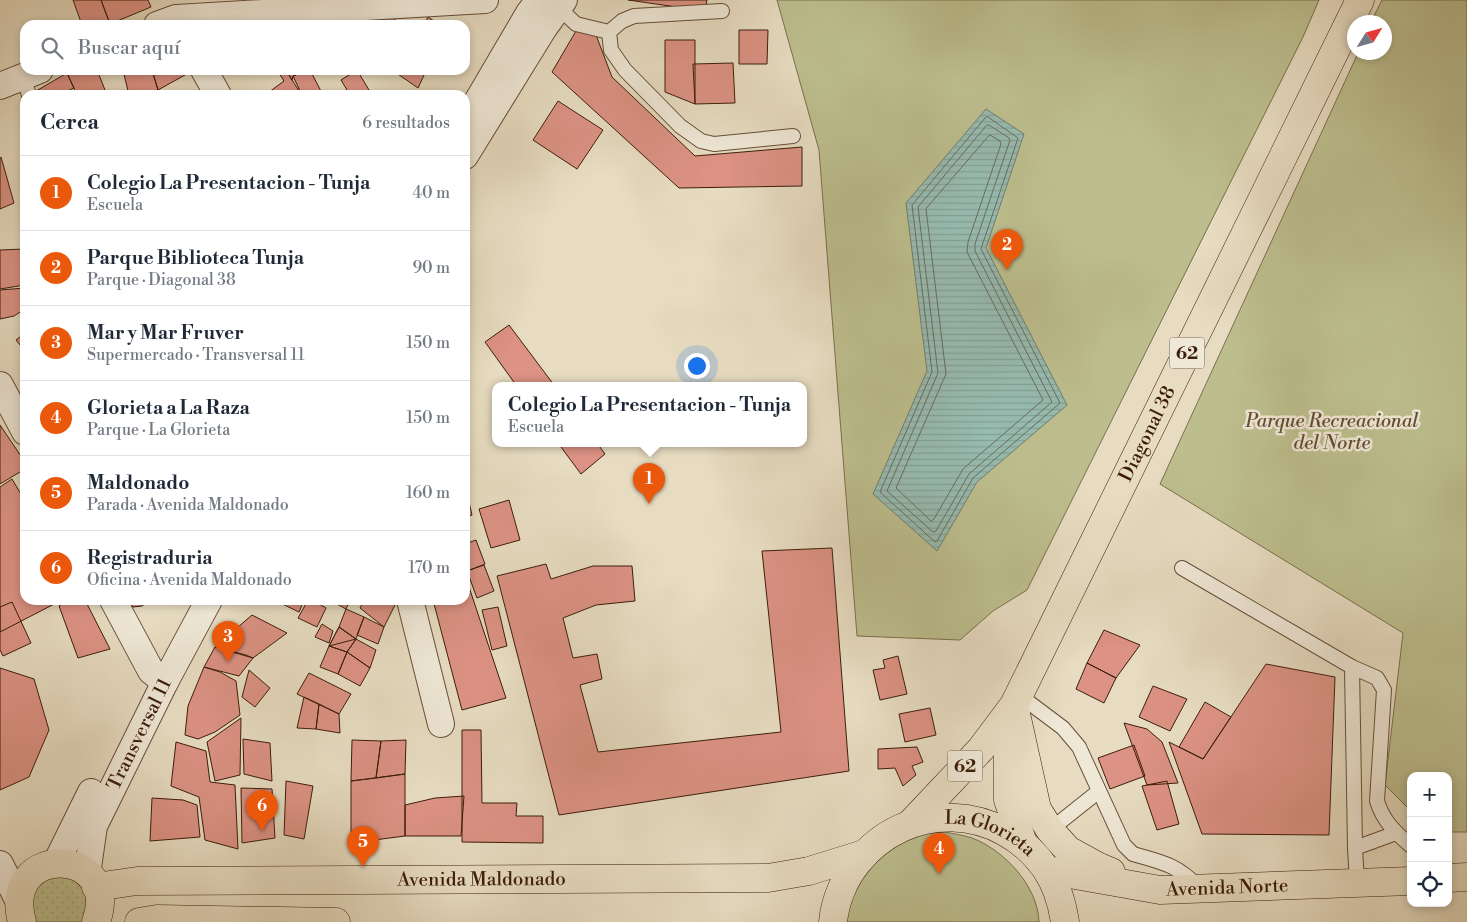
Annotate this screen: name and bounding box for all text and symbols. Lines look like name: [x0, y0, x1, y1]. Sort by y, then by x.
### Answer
north arrow: [1347, 15, 1392, 60]
search box: [20, 20, 470, 75]
icon: search: [38, 34, 66, 62]
text: Buscar aquí: [78, 36, 180, 60]
text: Cerca: [40, 110, 99, 136]
text: 6 resultados: [362, 113, 450, 133]
text: Colegio La Presentacion - Tunja: [87, 171, 370, 195]
text: 1: [52, 183, 60, 203]
text: 40 m: [413, 183, 450, 203]
text: Escuela: [87, 195, 143, 215]
pin: 2: [991, 229, 1023, 270]
text: Parque Biblioteca Tunja: [87, 246, 304, 270]
text: 2: [51, 258, 61, 278]
text: 90 m: [412, 258, 450, 278]
text: Parque · Diagonal 38: [87, 270, 236, 290]
text: Mar y Mar Fruver: [87, 321, 244, 345]
text: 3: [51, 333, 61, 353]
text: 150 m: [406, 333, 450, 353]
road number: 62: [1170, 338, 1204, 368]
text: Supermercado · Transversal 11: [87, 345, 305, 365]
your location: [684, 353, 710, 379]
popup: [492, 382, 807, 447]
street label: Diagonal 38: [1113, 382, 1181, 486]
text: Colegio La Presentacion - Tunja: [508, 393, 791, 417]
text: Glorieta a La Raza: [87, 396, 250, 420]
text: 4: [51, 408, 61, 428]
text: 150 m: [406, 408, 450, 428]
park label: Parque Recreacional del Norte: [1245, 409, 1418, 455]
text: Escuela: [508, 417, 564, 437]
text: Parque · La Glorieta: [87, 420, 230, 440]
pin: 1: [633, 463, 665, 504]
text: Maldonado: [87, 471, 189, 495]
text: 5: [51, 483, 61, 503]
text: 160 m: [406, 483, 450, 503]
text: Parada · Avenida Maldonado: [87, 495, 289, 515]
text: Registraduria: [87, 546, 213, 570]
text: 6: [51, 558, 61, 578]
text: 170 m: [408, 558, 450, 578]
text: Oficina · Avenida Maldonado: [87, 570, 292, 590]
pin: 3: [212, 621, 244, 662]
street label: Transversal 11: [102, 674, 177, 794]
road number: 62: [948, 750, 982, 781]
map controls: [1407, 772, 1452, 907]
button: +: [1407, 772, 1452, 817]
pin: 6: [246, 790, 278, 831]
street label: La Glorieta: [944, 805, 1041, 862]
button: −: [1407, 817, 1452, 862]
pin: 5: [347, 826, 379, 867]
pin: 4: [923, 833, 955, 874]
button: locate: [1407, 862, 1452, 907]
street label: Avenida Maldonado: [396, 867, 566, 892]
street label: Avenida Norte: [1165, 873, 1289, 902]

